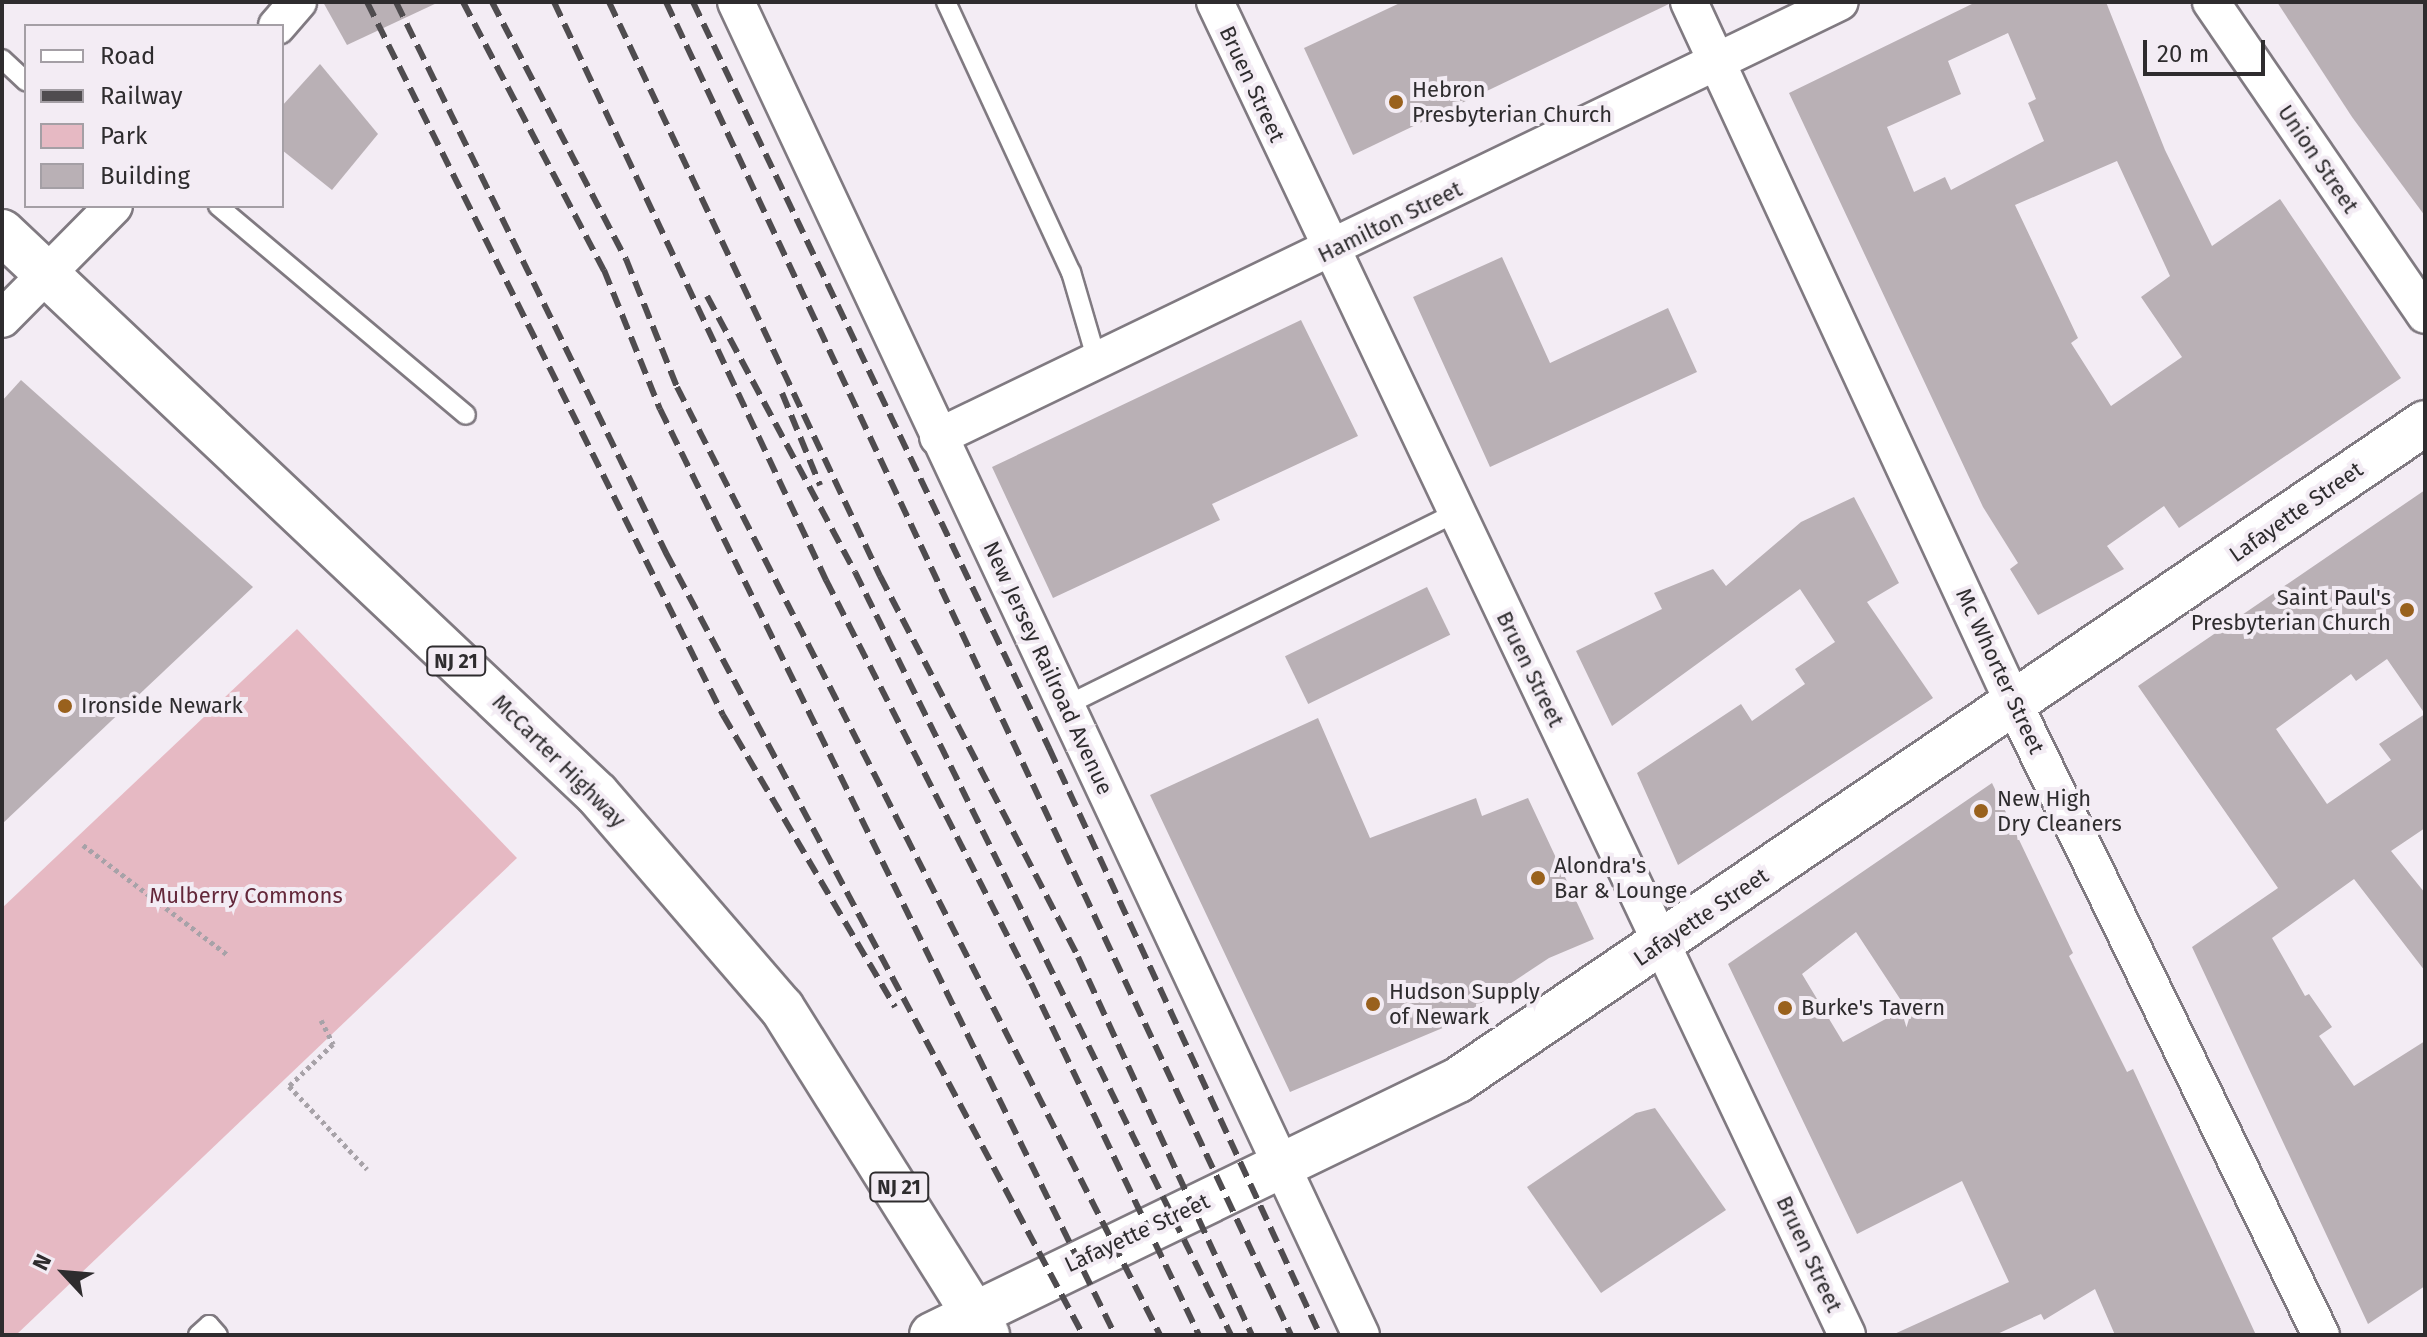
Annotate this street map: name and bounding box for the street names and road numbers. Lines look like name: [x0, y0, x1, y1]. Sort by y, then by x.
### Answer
street label: Bruen Street: [1214, 22, 1290, 146]
street label: Union Street: [2272, 100, 2364, 218]
street label: Hamilton Street: [1314, 176, 1466, 268]
street label: Lafayette Street: [2224, 456, 2368, 568]
street label: New Jersey Railroad Avenue: [978, 537, 1118, 799]
street label: Mc Whorter Street: [1950, 584, 2050, 758]
street label: Bruen Street: [1491, 607, 1569, 731]
road number: NJ 21: [426, 645, 486, 677]
street label: McCarter Highway: [487, 689, 631, 833]
street label: Lafayette Street: [1629, 862, 1773, 972]
road number: NJ 21: [869, 1171, 929, 1203]
street label: Lafayette Street: [1060, 1188, 1214, 1278]
street label: Bruen Street: [1771, 1192, 1847, 1316]

